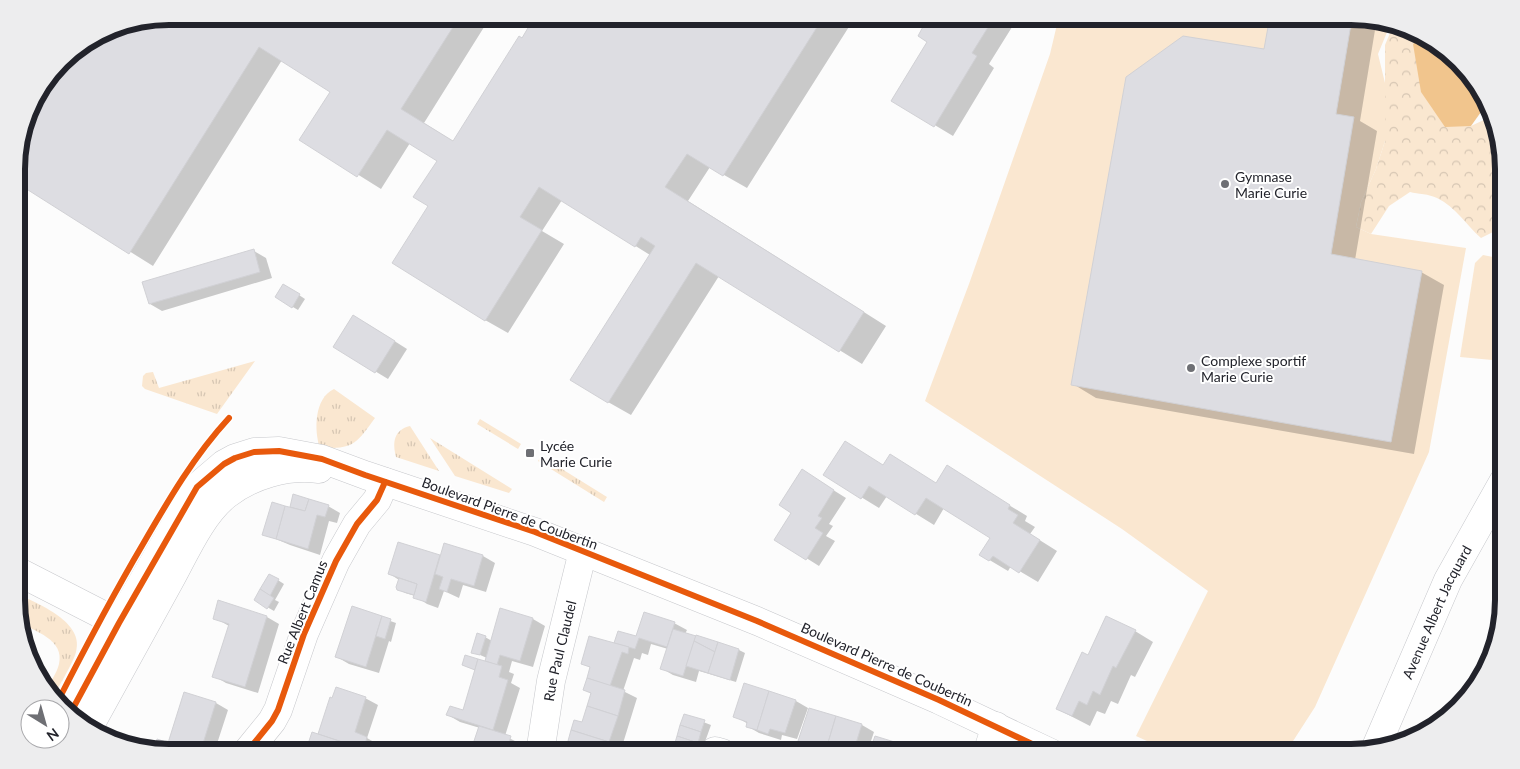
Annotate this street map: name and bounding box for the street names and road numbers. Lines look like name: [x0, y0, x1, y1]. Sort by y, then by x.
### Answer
street label: Boulevard Pierre de Coubertin: [420, 473, 600, 553]
street label: Avenue Albert Jacquard: [1398, 542, 1474, 681]
street label: Rue Albert Camus: [273, 558, 331, 666]
street label: Rue Paul Claudel: [540, 599, 579, 702]
street label: Boulevard Pierre de Coubertin: [799, 618, 975, 710]

